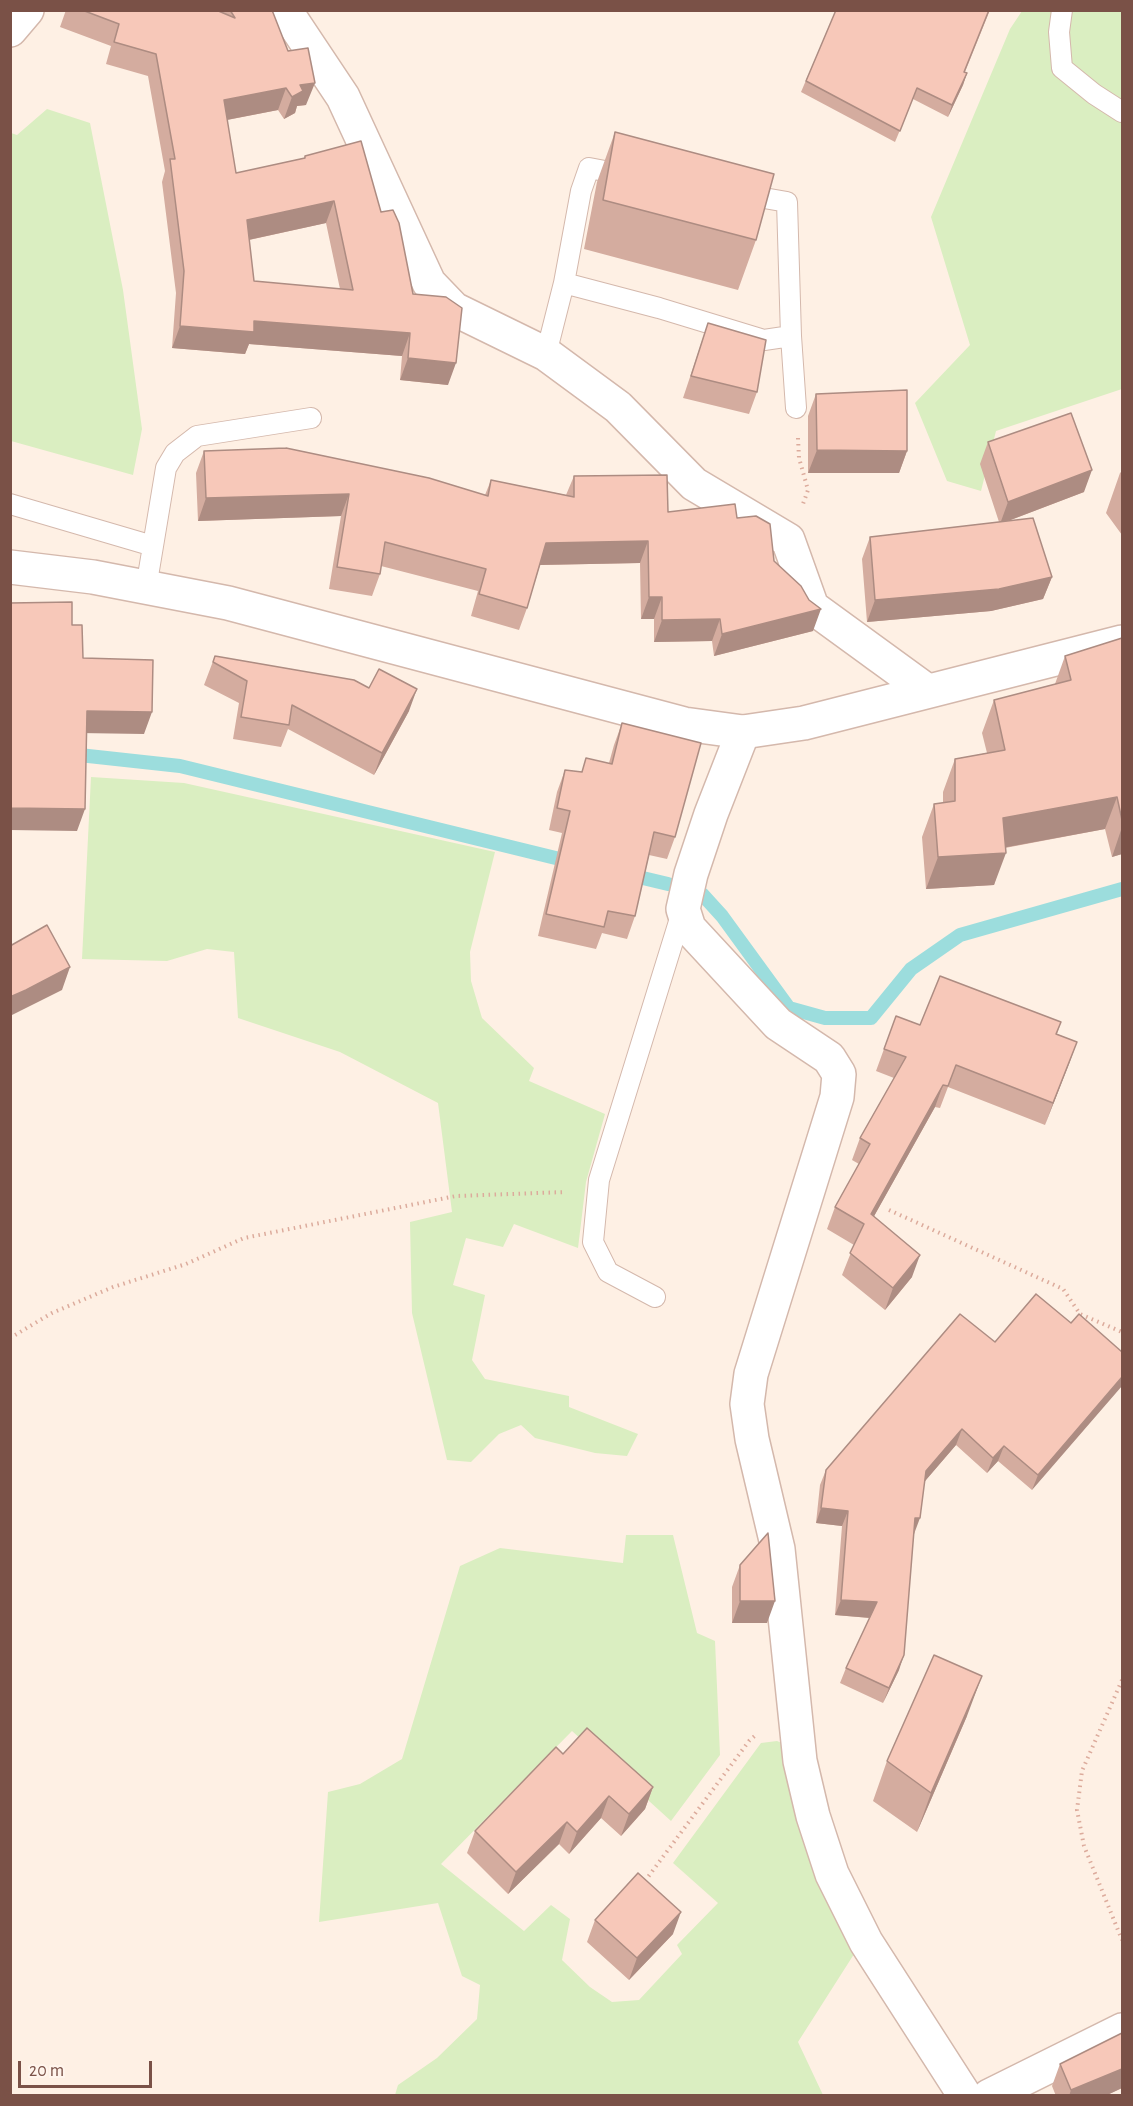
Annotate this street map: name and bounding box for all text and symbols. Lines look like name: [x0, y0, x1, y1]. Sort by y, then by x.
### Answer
scale bar: [21, 2049, 154, 2087]
text: 20 m: [29, 2062, 64, 2080]

